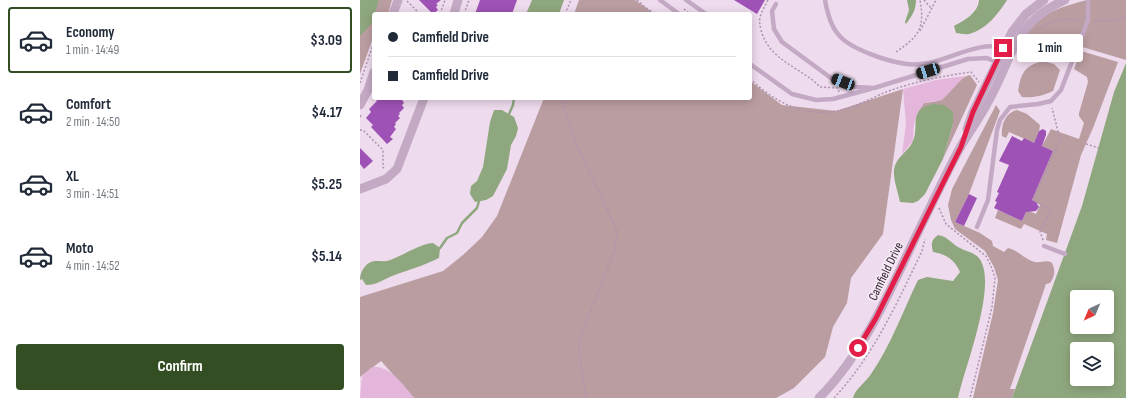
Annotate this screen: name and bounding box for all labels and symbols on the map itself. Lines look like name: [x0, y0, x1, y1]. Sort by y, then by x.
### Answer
callout: 1 min: [1017, 34, 1083, 62]
route end: [994, 39, 1012, 57]
car: [915, 62, 941, 80]
car: [830, 72, 856, 92]
street label: Camfield Drive: [865, 240, 907, 303]
north arrow: [1070, 290, 1114, 334]
route start: [849, 339, 867, 357]

